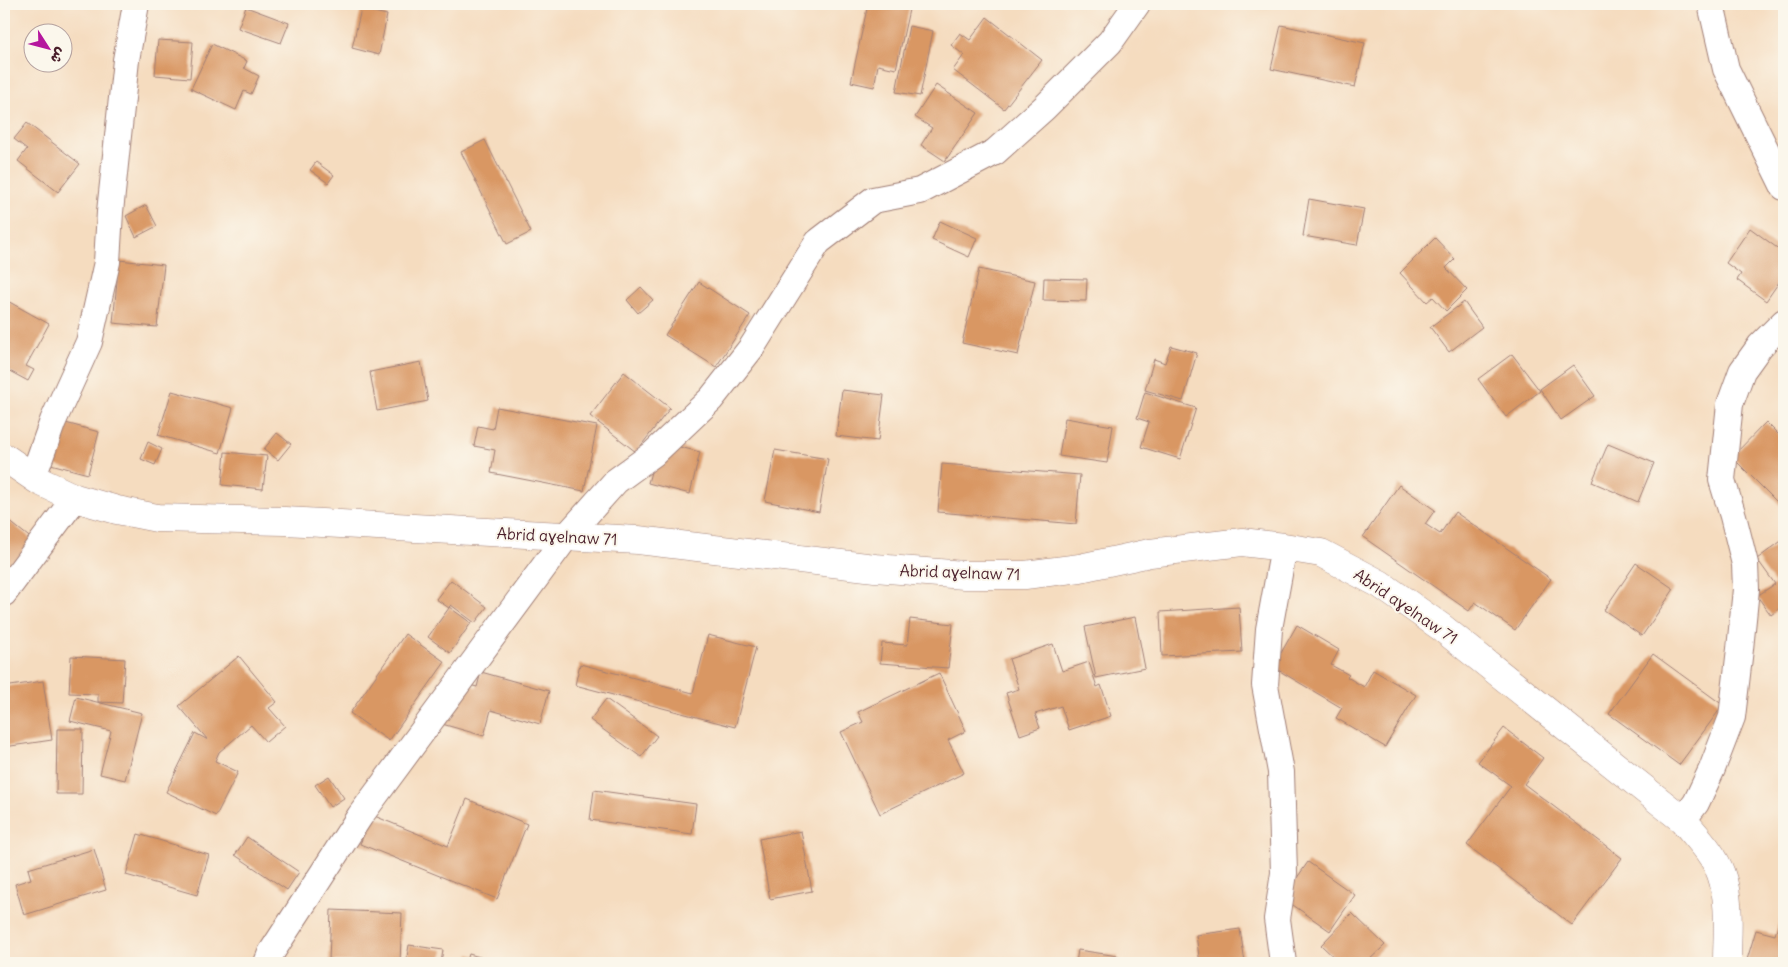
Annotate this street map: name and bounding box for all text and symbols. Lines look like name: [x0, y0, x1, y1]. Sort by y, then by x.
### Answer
north arrow: [22, 22, 72, 72]
text: ش: [47, 44, 70, 67]
street label: Abrid aɣelnaw 71: [496, 523, 618, 549]
street label: Abrid aɣelnaw 71: [899, 560, 1021, 584]
street label: Abrid aɣelnaw 71: [1350, 564, 1462, 648]

